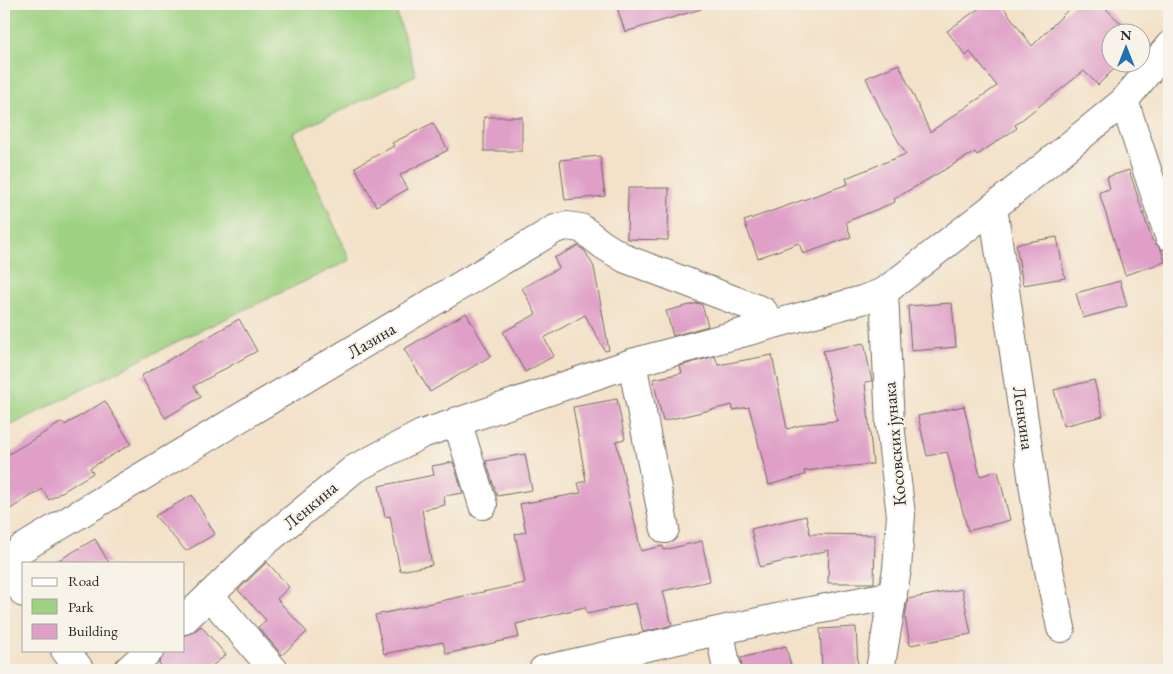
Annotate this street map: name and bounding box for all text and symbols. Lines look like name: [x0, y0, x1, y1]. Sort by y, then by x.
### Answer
north arrow: [1100, 22, 1150, 72]
text: N: [1120, 26, 1132, 44]
street label: Лазина: [342, 316, 400, 363]
street label: Косовских јунака: [877, 380, 911, 507]
street label: Ленкина: [1008, 385, 1040, 452]
street label: Ленкина: [278, 475, 342, 534]
legend: [22, 562, 185, 652]
text: Road: [68, 571, 100, 590]
text: Park: [68, 597, 95, 616]
text: Building: [68, 621, 118, 640]

